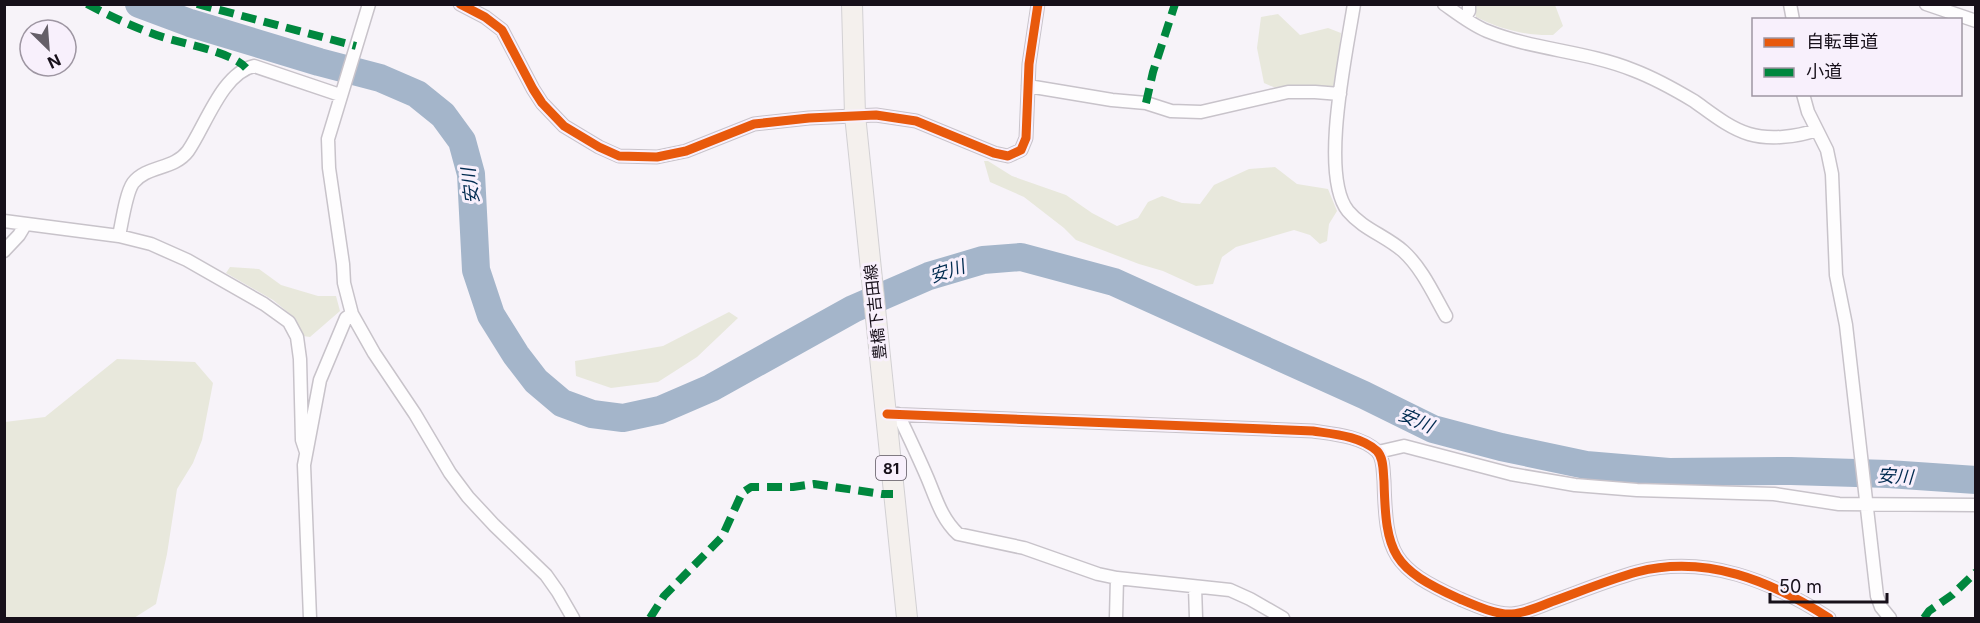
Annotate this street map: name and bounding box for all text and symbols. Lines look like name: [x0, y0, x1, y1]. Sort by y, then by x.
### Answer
north arrow: [18, 18, 78, 78]
legend: [1752, 18, 1962, 96]
text: 自転車道: [1806, 31, 1878, 52]
text: N: [45, 50, 64, 73]
text: 小道: [1806, 61, 1842, 82]
water label: 安川: [457, 165, 483, 205]
water label: 安川: [927, 255, 969, 287]
street label: 豊橋下吉田線: [860, 263, 890, 361]
water label: 安川: [1395, 403, 1439, 437]
road number: 81: [876, 456, 906, 480]
water label: 安川: [1876, 465, 1916, 488]
scale bar: [1770, 566, 1887, 604]
text: 50 m: [1779, 576, 1822, 597]

